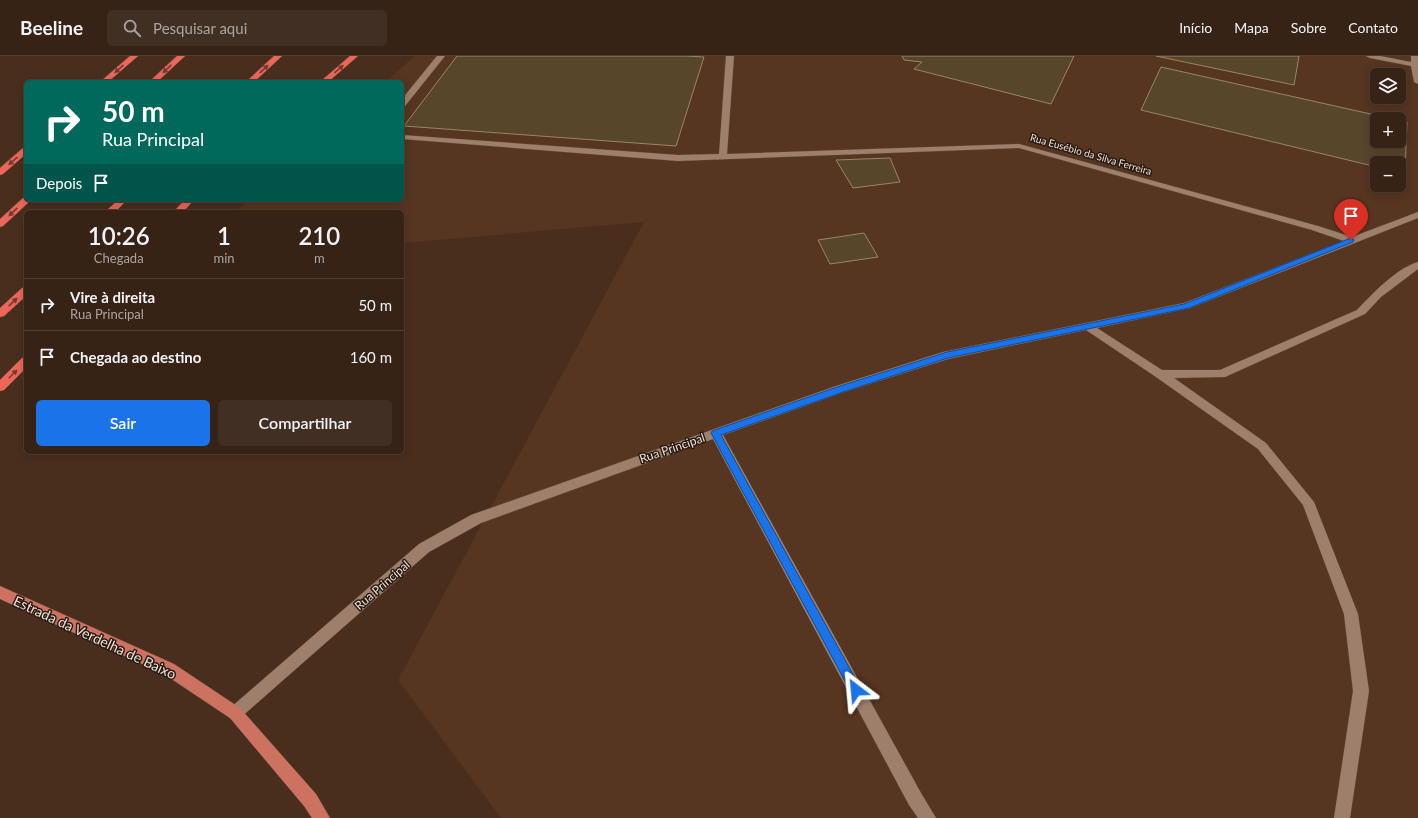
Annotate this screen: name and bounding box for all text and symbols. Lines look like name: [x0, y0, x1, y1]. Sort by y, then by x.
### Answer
search box: [107, 10, 387, 46]
text: Beeline: [20, 16, 83, 39]
icon: search: [121, 17, 143, 39]
text: Pesquisar aqui: [153, 19, 247, 37]
text: Início: [1179, 19, 1212, 36]
text: Mapa: [1234, 19, 1269, 36]
text: Sobre: [1291, 19, 1326, 36]
text: Contato: [1348, 19, 1398, 36]
one-way arrow: [114, 64, 123, 73]
one-way arrow: [162, 64, 172, 74]
one-way arrow: [259, 64, 269, 74]
one-way arrow: [334, 64, 344, 74]
map controls: [1370, 68, 1406, 192]
button: layers: [1370, 68, 1406, 104]
text: 50 m: [102, 94, 165, 128]
icon: right: [36, 96, 88, 148]
button: +: [1370, 112, 1406, 148]
text: Rua Principal: [102, 128, 204, 150]
street label: Rua Eusébio da Silva Ferreira: [1029, 131, 1153, 177]
button: −: [1370, 156, 1406, 192]
one-way arrow: [8, 157, 18, 166]
icon: arrive: [90, 172, 112, 194]
text: Depois: [36, 174, 82, 192]
pin: [1334, 199, 1368, 240]
icon: arrive: [1340, 205, 1362, 227]
one-way arrow: [8, 207, 18, 217]
text: 10:26: [88, 221, 150, 250]
text: 1: [217, 221, 231, 250]
text: 210: [298, 221, 340, 250]
text: Chegada: [94, 250, 144, 266]
text: min: [213, 250, 235, 266]
text: m: [314, 250, 325, 266]
text: Vire à direita: [70, 288, 155, 306]
icon: right: [36, 294, 58, 316]
text: 50 m: [358, 296, 392, 314]
one-way arrow: [8, 297, 18, 306]
text: Rua Principal: [70, 306, 144, 322]
icon: arrive: [36, 346, 58, 368]
text: Chegada ao destino: [70, 348, 201, 366]
text: 160 m: [350, 348, 392, 366]
one-way arrow: [8, 369, 18, 379]
button: Sair: [36, 400, 210, 446]
button: Compartilhar: [218, 400, 392, 446]
street label: Rua Principal: [637, 430, 707, 466]
street label: Rua Principal: [351, 557, 413, 613]
street label: Estrada da Verdelha de Baixo: [11, 592, 179, 682]
position arrow: [835, 669, 877, 711]

